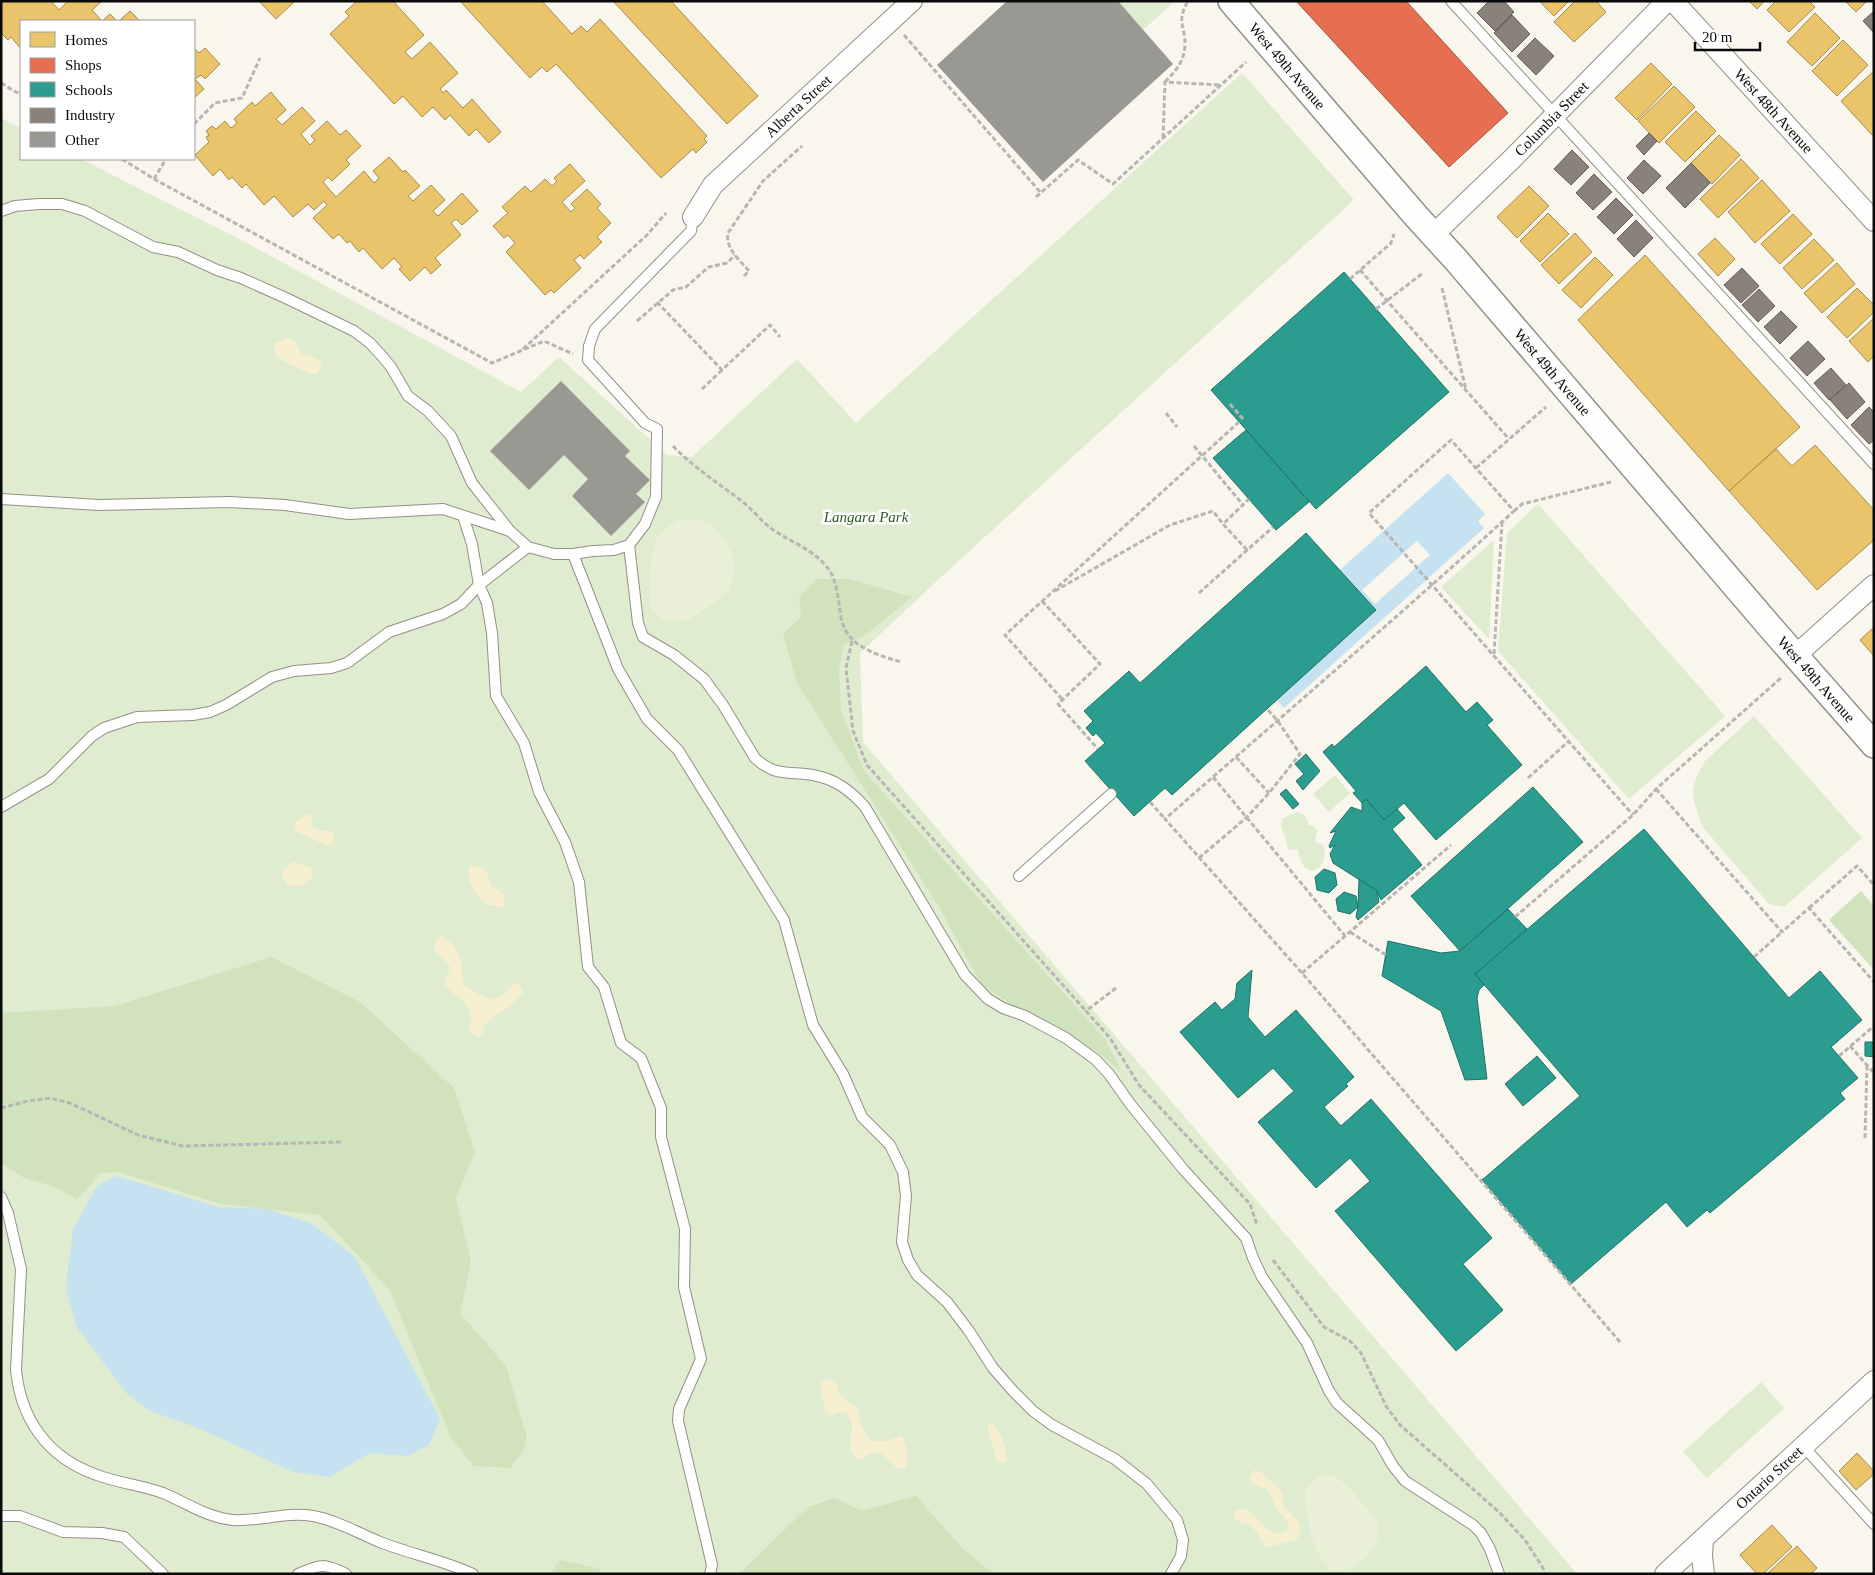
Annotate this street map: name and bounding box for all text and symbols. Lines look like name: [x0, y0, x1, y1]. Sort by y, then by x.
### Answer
legend: [20, 20, 195, 160]
street label: West 49th Avenue: [1246, 20, 1329, 113]
scale bar: [1695, 20, 1760, 52]
text: 20 m: [1702, 29, 1733, 45]
text: Homes: [65, 32, 108, 48]
text: Shops: [65, 57, 102, 73]
street label: West 48th Avenue: [1731, 66, 1816, 157]
street label: Alberta Street: [762, 71, 835, 140]
street label: Columbia Street: [1511, 78, 1592, 159]
text: Schools: [65, 82, 113, 98]
text: Industry: [65, 107, 115, 123]
text: Other: [65, 132, 99, 148]
street label: West 49th Avenue: [1511, 326, 1594, 419]
park label: Langara Park: [823, 509, 909, 525]
street label: West 49th Avenue: [1774, 633, 1858, 726]
street label: Ontario Street: [1733, 1443, 1806, 1512]

